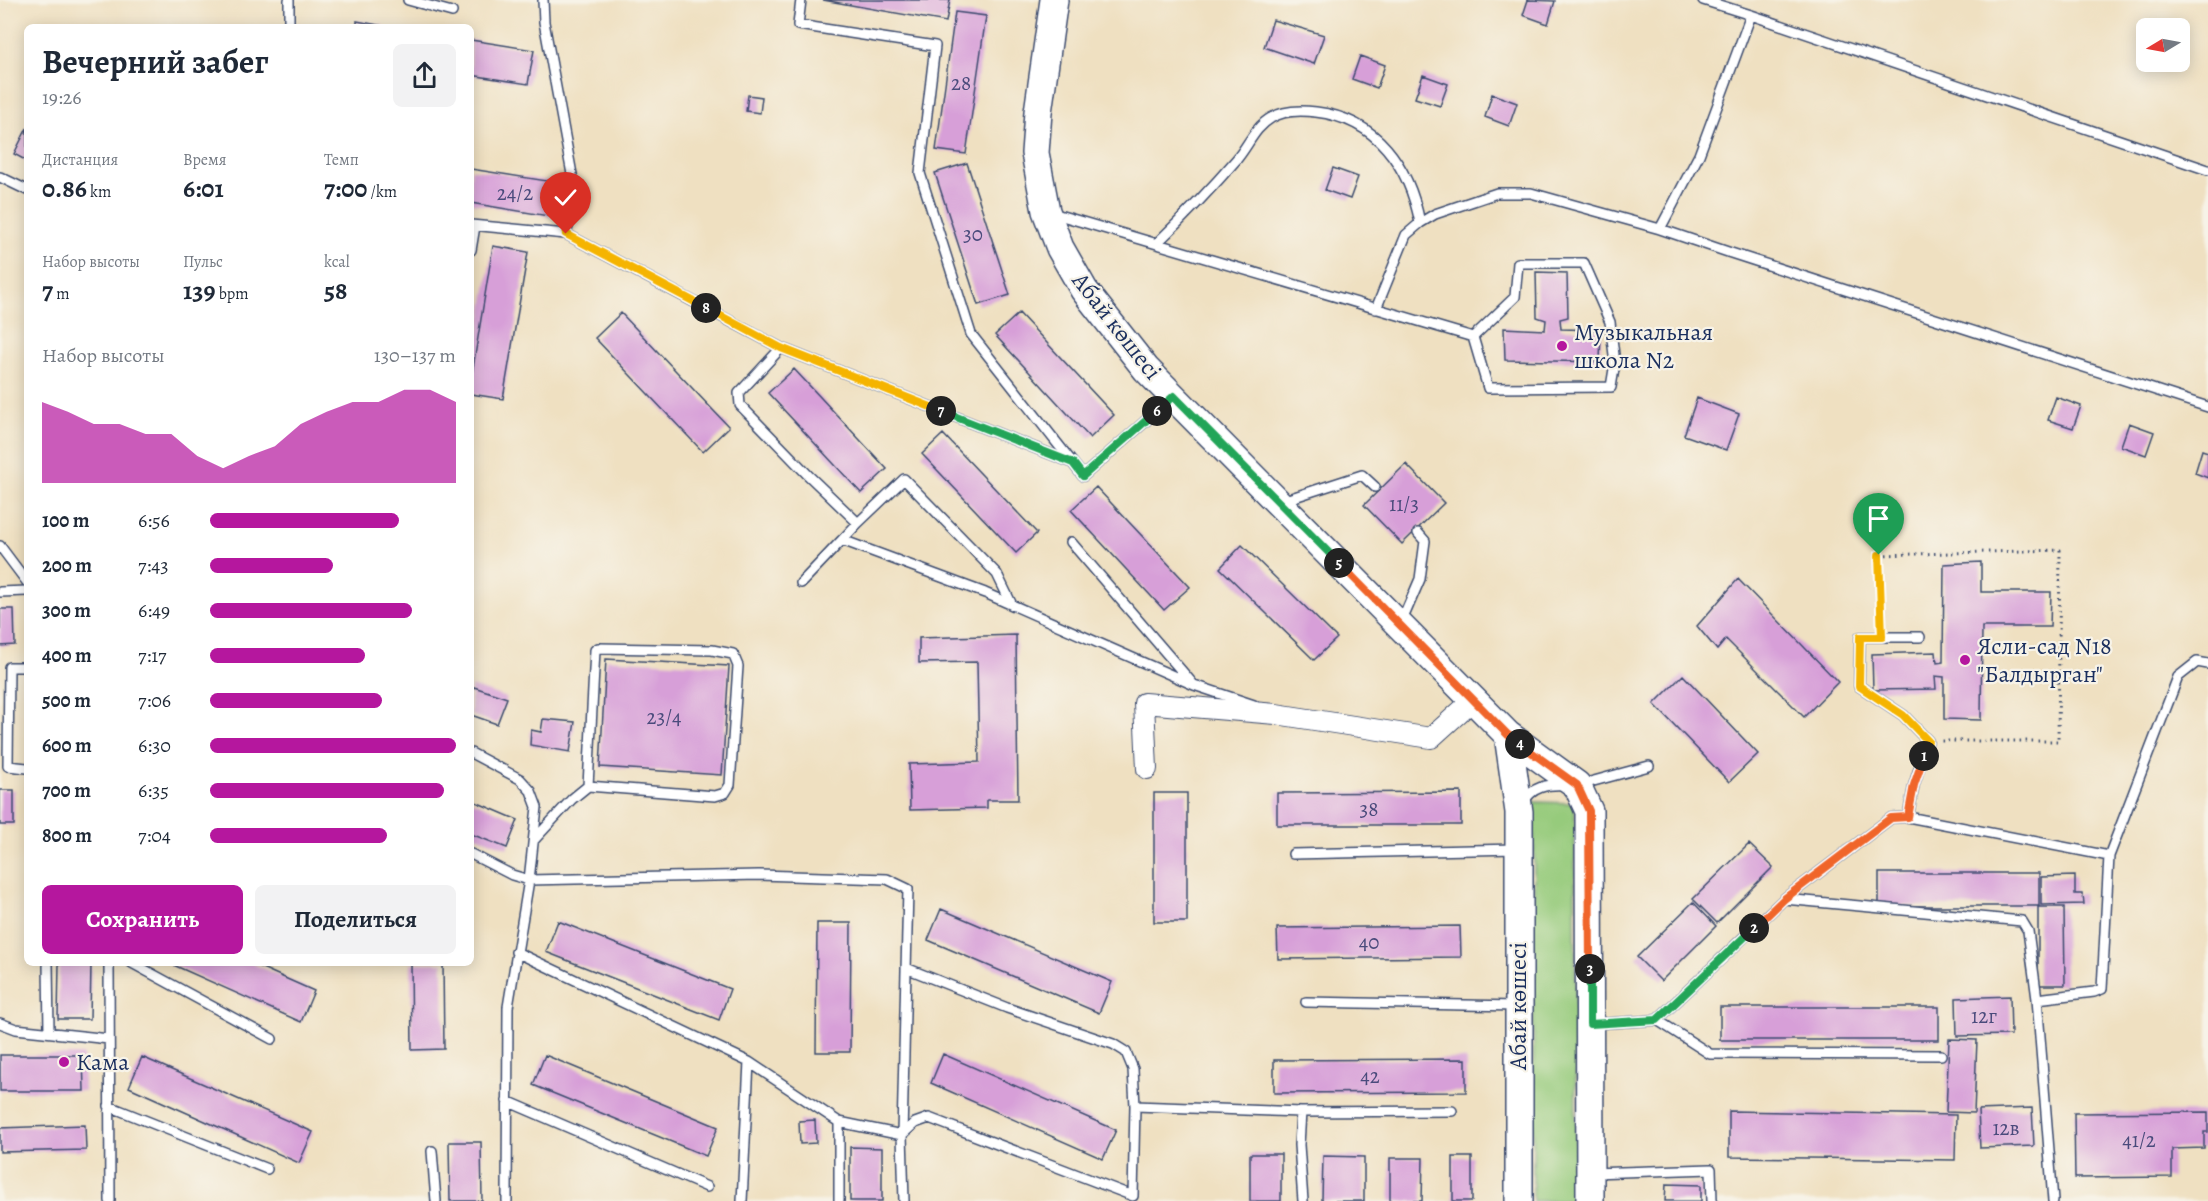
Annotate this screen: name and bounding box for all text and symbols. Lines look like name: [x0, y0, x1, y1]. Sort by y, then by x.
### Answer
north arrow: [2136, 18, 2190, 72]
map controls: [2136, 18, 2190, 72]
text: Вечерний забег: [42, 39, 269, 84]
button: share: [393, 44, 456, 107]
house number: 28: [951, 69, 971, 97]
text: 19:26: [42, 84, 81, 111]
text: Дистанция: [42, 149, 118, 171]
text: Время: [183, 149, 227, 171]
text: Темп: [324, 149, 359, 171]
text: 0.86: [42, 171, 87, 206]
text: 6:01: [183, 171, 224, 206]
text: 7:00: [324, 171, 367, 206]
pin: [540, 172, 591, 234]
house number: 24/2: [497, 179, 533, 207]
text: km: [87, 181, 111, 203]
text: /km: [367, 181, 397, 203]
icon: check: [549, 181, 582, 214]
house number: 30: [963, 220, 983, 248]
text: Набор высоты: [42, 251, 140, 273]
text: Пульс: [183, 251, 223, 273]
text: kcal: [324, 251, 350, 273]
street label: Абай көшесі: [1064, 265, 1169, 386]
text: 7: [42, 273, 53, 308]
text: 139: [183, 273, 216, 308]
text: 58: [324, 273, 348, 308]
text: m: [53, 283, 70, 305]
text: bpm: [216, 283, 249, 305]
pin: 8: [691, 293, 721, 323]
text: 8: [702, 297, 710, 319]
place label: Музыкальная школа N2: [1574, 316, 1713, 376]
marker: Музыкальная школа N2: [1555, 339, 1569, 353]
text: Набор высоты: [42, 342, 165, 369]
text: 130–137 m: [374, 342, 456, 369]
pin: 7: [926, 396, 956, 426]
pin: 6: [1142, 396, 1172, 426]
text: 7: [938, 400, 944, 422]
text: 6: [1153, 400, 1161, 422]
house number: 11/3: [1389, 490, 1419, 518]
pin: [1853, 493, 1904, 555]
icon: arrive: [1862, 502, 1895, 535]
text: 100 m: [42, 507, 90, 534]
text: 6:56: [138, 507, 170, 534]
pin: 5: [1324, 548, 1354, 578]
text: 200 m: [42, 552, 92, 579]
text: 7:43: [138, 552, 169, 579]
text: 5: [1336, 552, 1342, 574]
text: 300 m: [42, 597, 91, 624]
text: 6:49: [138, 597, 170, 624]
place label: Ясли-сад N18 "Балдырган": [1977, 630, 2112, 690]
text: 400 m: [42, 642, 92, 669]
text: 7:17: [138, 642, 166, 669]
marker: Ясли-сад N18 "Балдырган": [1958, 653, 1972, 667]
text: 500 m: [42, 687, 91, 714]
text: 7:06: [138, 687, 171, 714]
house number: 23/4: [646, 703, 682, 731]
pin: 4: [1505, 729, 1535, 759]
text: 600 m: [42, 732, 92, 759]
text: 6:30: [138, 732, 171, 759]
text: 4: [1516, 733, 1524, 755]
pin: 1: [1909, 741, 1939, 771]
text: 1: [1921, 745, 1927, 767]
text: 700 m: [42, 777, 91, 804]
text: 6:35: [138, 777, 169, 804]
house number: 38: [1360, 795, 1378, 823]
text: 800 m: [42, 822, 92, 849]
text: 7:04: [138, 822, 171, 849]
button: Сохранить: [42, 885, 243, 954]
button: Поделиться: [255, 885, 456, 954]
pin: 2: [1739, 913, 1769, 943]
text: 2: [1750, 917, 1758, 939]
house number: 40: [1359, 928, 1379, 956]
street label: Абай көшесі: [1502, 942, 1534, 1071]
pin: 3: [1575, 954, 1605, 984]
text: 3: [1587, 958, 1593, 980]
house number: 12г: [1971, 1002, 1997, 1030]
place label: Кама: [76, 1046, 129, 1078]
marker: Кама: [57, 1055, 71, 1069]
house number: 42: [1360, 1062, 1380, 1090]
house number: 12в: [1992, 1114, 2020, 1142]
house number: 41/2: [2122, 1126, 2156, 1154]

